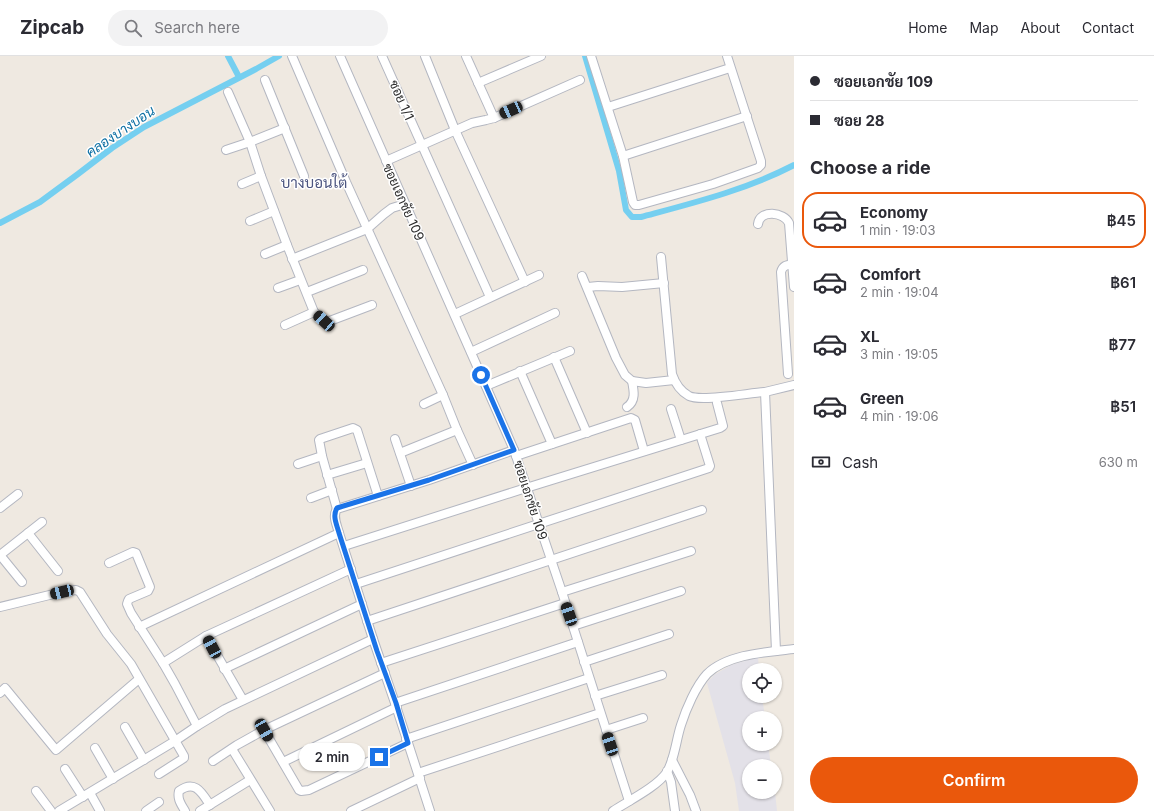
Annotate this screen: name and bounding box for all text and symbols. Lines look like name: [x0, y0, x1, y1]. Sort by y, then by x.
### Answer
search box: [108, 10, 388, 46]
text: Zipcab: [20, 16, 84, 39]
icon: search: [122, 17, 144, 39]
text: Search here: [154, 18, 240, 37]
text: Home: [908, 19, 947, 36]
text: Map: [969, 19, 999, 36]
text: About: [1021, 19, 1060, 36]
text: Contact: [1082, 19, 1134, 36]
text: ซอยเอกชัย 109: [834, 72, 933, 91]
street label: ซอย 1/1: [386, 78, 418, 122]
car: [498, 100, 524, 120]
water label: คลองบางบอน: [82, 102, 158, 160]
text: ซอย 28: [834, 111, 885, 130]
text: Choose a ride: [810, 157, 931, 178]
street label: ซอยเอกชัย 109: [380, 161, 428, 243]
district label: บางบอนใต้: [281, 173, 348, 192]
icon: car: [812, 202, 848, 238]
text: Economy: [860, 203, 928, 222]
text: ฿45: [1107, 211, 1136, 230]
text: 1 min · 19:03: [860, 222, 936, 238]
icon: car: [812, 264, 848, 300]
text: Comfort: [860, 265, 921, 284]
text: ฿61: [1110, 273, 1136, 292]
text: 2 min · 19:04: [860, 284, 939, 300]
car: [311, 309, 337, 333]
icon: car: [812, 326, 848, 362]
text: XL: [860, 327, 880, 346]
text: ฿77: [1109, 335, 1136, 354]
text: 3 min · 19:05: [860, 346, 938, 362]
route start: [472, 366, 490, 384]
icon: car: [812, 388, 848, 424]
text: Green: [860, 389, 904, 408]
text: ฿51: [1110, 397, 1136, 416]
text: 4 min · 19:06: [860, 408, 939, 424]
icon: cash: [810, 451, 832, 473]
text: Cash: [842, 453, 878, 472]
text: 630 m: [1099, 454, 1138, 470]
street label: ซอยเอกชัย 109: [511, 458, 551, 542]
car: [49, 583, 75, 601]
car: [559, 601, 579, 627]
car: [201, 634, 223, 660]
map controls: [742, 663, 782, 799]
button: locate: [742, 663, 782, 703]
button: +: [742, 711, 782, 751]
car: [253, 717, 275, 743]
car: [601, 731, 619, 757]
callout: 2 min: [299, 743, 365, 771]
route end: [370, 748, 388, 766]
text: 2 min: [315, 749, 349, 765]
button: Confirm: [810, 757, 1138, 803]
button: −: [742, 759, 782, 799]

